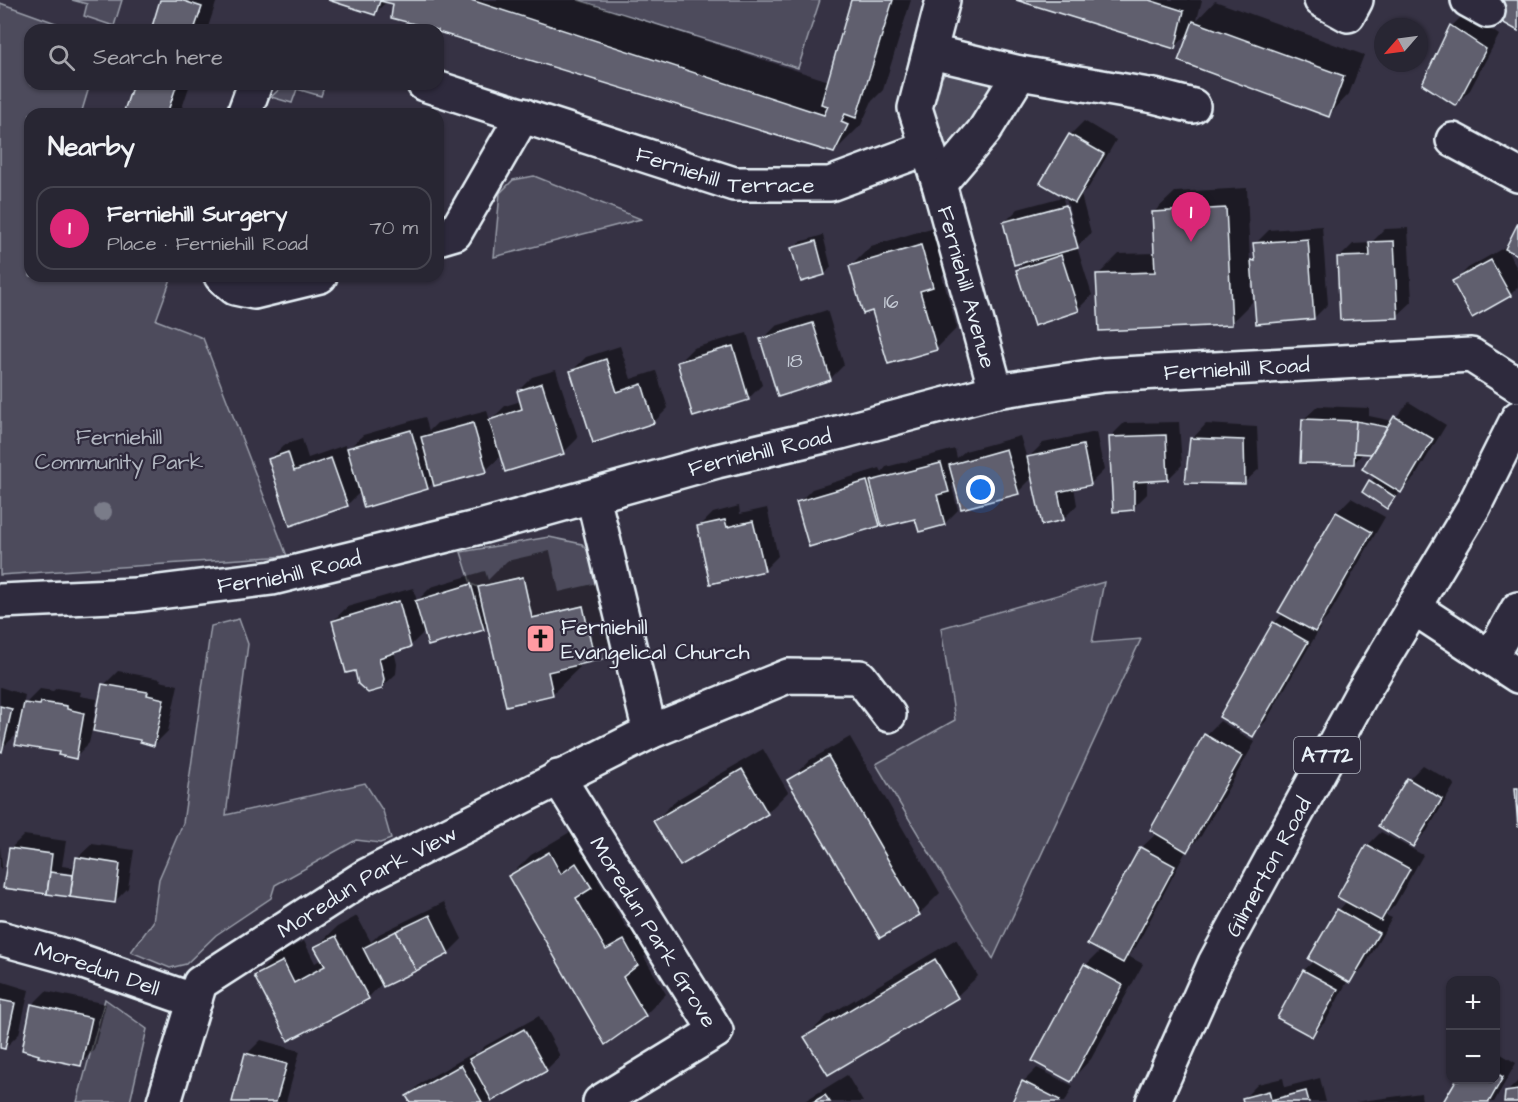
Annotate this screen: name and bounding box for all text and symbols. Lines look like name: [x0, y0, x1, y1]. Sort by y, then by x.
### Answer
north arrow: [1374, 18, 1428, 72]
search box: [24, 24, 444, 90]
icon: search: [45, 41, 78, 74]
text: Search here: [93, 42, 223, 73]
text: Nearby: [48, 129, 135, 165]
street label: Ferniehill Terrace: [632, 139, 815, 201]
pin: 1: [1172, 192, 1210, 242]
text: Ferniehill Surgery: [107, 199, 287, 230]
street label: Ferniehill Avenue: [929, 203, 1003, 372]
text: 1: [68, 214, 71, 242]
text: 70 m: [370, 214, 418, 242]
text: Place · Ferniehill Road: [107, 230, 308, 258]
house number: 16: [883, 288, 899, 316]
house number: 18: [787, 347, 803, 375]
street label: Ferniehill Road: [1163, 350, 1310, 389]
street label: Ferniehill Road: [685, 421, 834, 485]
park label: Ferniehill Community Park: [35, 422, 204, 479]
your location: [966, 475, 995, 504]
street label: Ferniehill Road: [215, 543, 364, 602]
place label: Ferniehill Evangelical Church: [561, 612, 750, 669]
church icon: Ferniehill Evangelical Church: [524, 623, 556, 655]
road number: A772: [1294, 737, 1360, 773]
street label: Gilmerton Road: [1218, 792, 1319, 943]
street label: Moredun Park View: [271, 818, 463, 946]
street label: Moredun Park Grove: [582, 831, 724, 1034]
street label: Moredun Dell: [31, 934, 164, 1005]
map controls: [1446, 976, 1500, 1084]
button: +: [1446, 976, 1500, 1030]
button: −: [1446, 1030, 1500, 1084]

